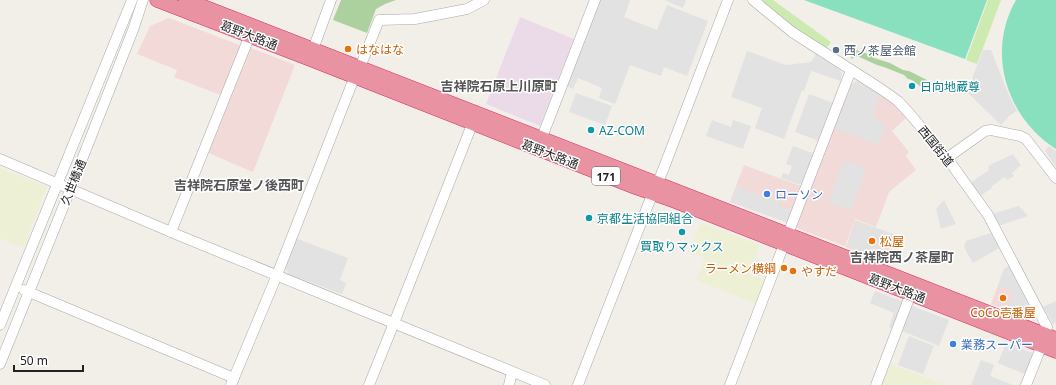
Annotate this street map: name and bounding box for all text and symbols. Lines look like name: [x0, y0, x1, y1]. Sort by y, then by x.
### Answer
street label: 葛野大路通: [218, 16, 280, 54]
place label: はなはな: [356, 41, 404, 58]
place label: 西ノ茶屋会館: [844, 42, 916, 59]
marker: はなはな: [343, 44, 353, 54]
marker: 西ノ茶屋会館: [831, 45, 841, 55]
district label: 吉祥院石原上川原町: [440, 77, 558, 95]
place label: 日向地蔵尊: [920, 78, 980, 95]
marker: 日向地蔵尊: [907, 81, 917, 91]
place label: AZ-COM: [599, 122, 645, 139]
street label: 西国街道: [914, 122, 958, 170]
marker: AZ-COM: [586, 125, 596, 135]
street label: 葛野大路通: [519, 135, 581, 173]
street label: 久世橋通: [56, 157, 90, 207]
road number: 171: [592, 167, 620, 185]
district label: 吉祥院石原堂ノ後西町: [174, 176, 304, 194]
place label: ローソン: [775, 186, 823, 203]
marker: ローソン: [762, 189, 772, 199]
place label: 京都生活協同組合: [597, 210, 693, 227]
marker: 京都生活協同組合: [584, 213, 594, 223]
marker: 買取りマックス: [677, 227, 687, 237]
place label: 松屋: [880, 233, 904, 250]
marker: 松屋: [867, 236, 877, 246]
place label: 買取りマックス: [640, 238, 724, 255]
district label: 吉祥院西ノ茶屋町: [850, 248, 954, 266]
place label: ラーメン横綱: [704, 260, 776, 277]
marker: ラーメン横綱: [779, 263, 789, 273]
place label: やすだ: [801, 263, 837, 280]
marker: やすだ: [788, 266, 798, 276]
street label: 葛野大路通: [866, 269, 928, 307]
marker: CoCo壱番屋: [998, 293, 1008, 303]
place label: CoCo壱番屋: [970, 304, 1036, 321]
place label: 業務スーパー: [961, 336, 1033, 353]
marker: 業務スーパー: [948, 339, 958, 349]
scale bar: [14, 347, 83, 373]
text: 50 m: [20, 352, 48, 369]

